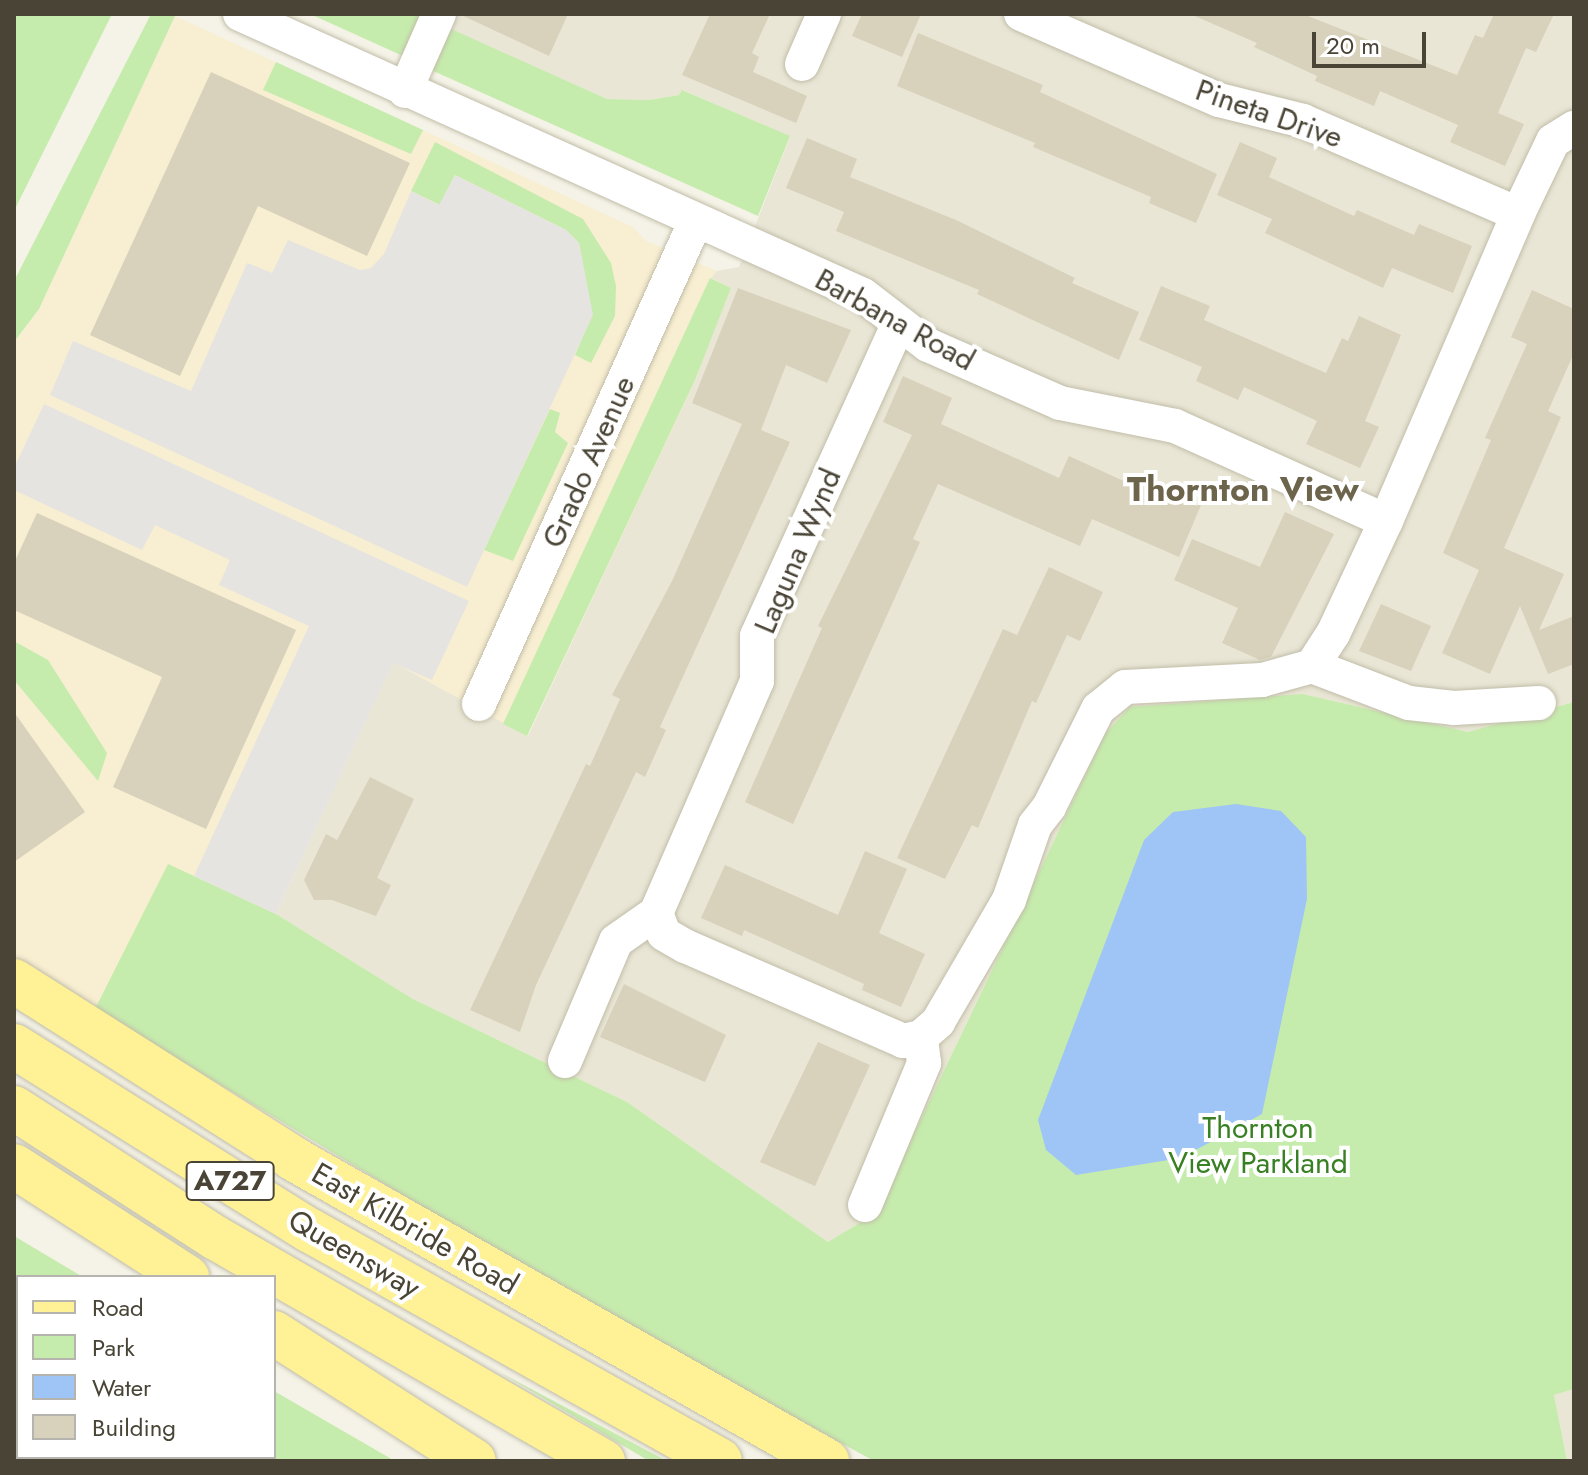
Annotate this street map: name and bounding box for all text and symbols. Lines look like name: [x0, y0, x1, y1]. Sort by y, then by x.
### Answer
scale bar: [1316, 16, 1430, 66]
text: 20 m: [1326, 28, 1380, 63]
street label: Pineta Drive: [1191, 72, 1347, 156]
street label: Barbana Road: [809, 261, 981, 379]
street label: Grado Avenue: [535, 371, 643, 553]
street label: Laguna Wynd: [747, 463, 849, 639]
district label: Thornton View: [1127, 470, 1359, 510]
park label: Thornton View Parkland: [1168, 1110, 1348, 1180]
street label: East Kilbride Road: [305, 1155, 525, 1303]
road number: A727: [184, 1157, 276, 1205]
street label: Queensway: [282, 1202, 426, 1306]
legend: [16, 1275, 276, 1459]
text: Road: [92, 1290, 144, 1325]
text: Park: [92, 1330, 135, 1365]
text: Water: [92, 1370, 151, 1405]
text: Building: [92, 1410, 176, 1445]

